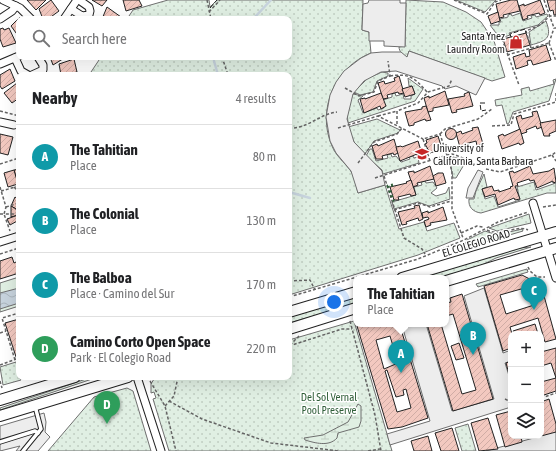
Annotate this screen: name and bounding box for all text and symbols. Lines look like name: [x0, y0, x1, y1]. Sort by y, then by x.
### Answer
search box: [16, 16, 292, 60]
icon: search: [30, 27, 52, 49]
text: Search here: [62, 30, 127, 47]
place label: Santa Ynez Laundry Room: [447, 30, 505, 55]
shop icon: Santa Ynez Laundry Room: [508, 34, 524, 50]
text: Nearby: [32, 88, 78, 108]
text: 4 results: [236, 91, 276, 106]
text: The Tahitian: [70, 141, 138, 158]
place label: University of California, Santa Barbara: [433, 142, 533, 167]
school or university icon: University of California, Santa Barbara: [414, 146, 430, 162]
text: A: [42, 149, 48, 164]
text: 80 m: [253, 149, 276, 164]
text: Place: [70, 158, 97, 173]
text: The Colonial: [70, 205, 139, 222]
text: B: [42, 213, 48, 228]
text: 130 m: [247, 213, 276, 228]
text: Place: [70, 222, 97, 237]
street label: EL COLEGIO ROAD: [441, 227, 511, 259]
text: The Balboa: [70, 269, 132, 286]
popup: [353, 275, 449, 327]
text: C: [42, 277, 48, 292]
text: 170 m: [247, 277, 276, 292]
pin: C: [521, 277, 547, 310]
text: The Tahitian: [367, 285, 435, 302]
text: Place · Camino del Sur: [70, 286, 174, 301]
your location: [324, 292, 344, 312]
text: Place: [367, 302, 394, 317]
pin: B: [460, 322, 486, 355]
map controls: [508, 331, 544, 439]
button: +: [508, 331, 544, 367]
text: Camino Corto Open Space: [70, 333, 210, 350]
pin: A: [388, 340, 414, 373]
text: D: [41, 341, 49, 356]
text: 220 m: [247, 341, 276, 356]
text: Park · El Colegio Road: [70, 350, 171, 365]
button: −: [508, 367, 544, 403]
pin: D: [94, 391, 120, 424]
park label: Del Sol Vernal Pool Preserve: [301, 391, 357, 416]
button: layers: [508, 403, 544, 439]

